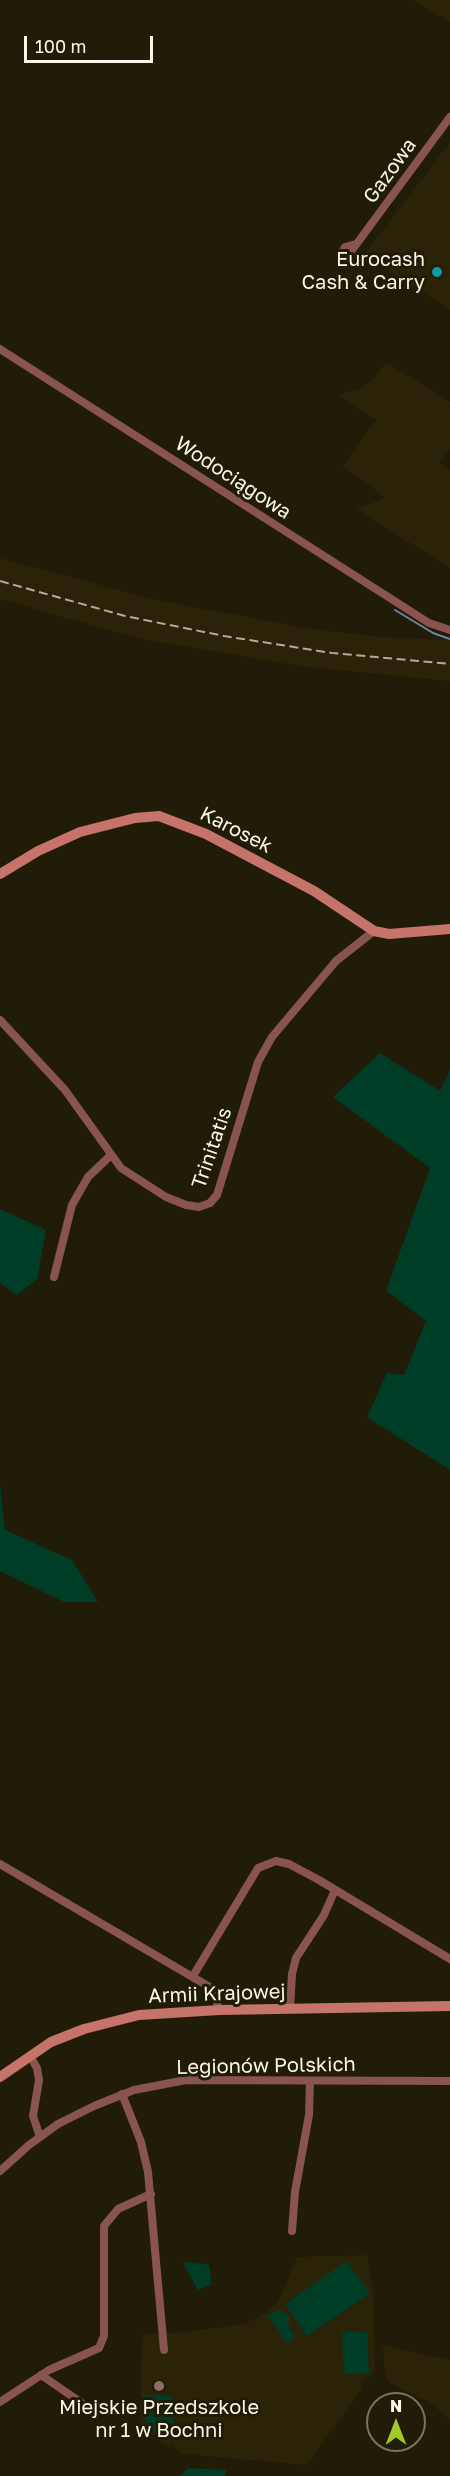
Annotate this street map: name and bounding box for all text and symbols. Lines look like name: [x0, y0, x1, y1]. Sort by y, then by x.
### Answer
scale bar: [27, 24, 156, 62]
text: 100 m: [35, 35, 86, 57]
street label: Gazowa: [358, 134, 422, 208]
place label: Eurocash Cash & Carry: [302, 248, 425, 295]
marker: Eurocash Cash & Carry: [430, 265, 444, 279]
street label: Wodociągowa: [170, 432, 296, 524]
street label: Karosek: [196, 802, 276, 858]
street label: Trinitatis: [187, 1104, 237, 1192]
street label: Armii Krajowej: [148, 1980, 286, 2008]
street label: Legionów Polskich: [176, 2052, 356, 2080]
marker: Miejskie Przedszkole nr 1 w Bochni: [152, 2379, 166, 2393]
north arrow: [366, 2392, 426, 2452]
place label: Miejskie Przedszkole nr 1 w Bochni: [59, 2396, 259, 2443]
text: N: [390, 2396, 402, 2416]

